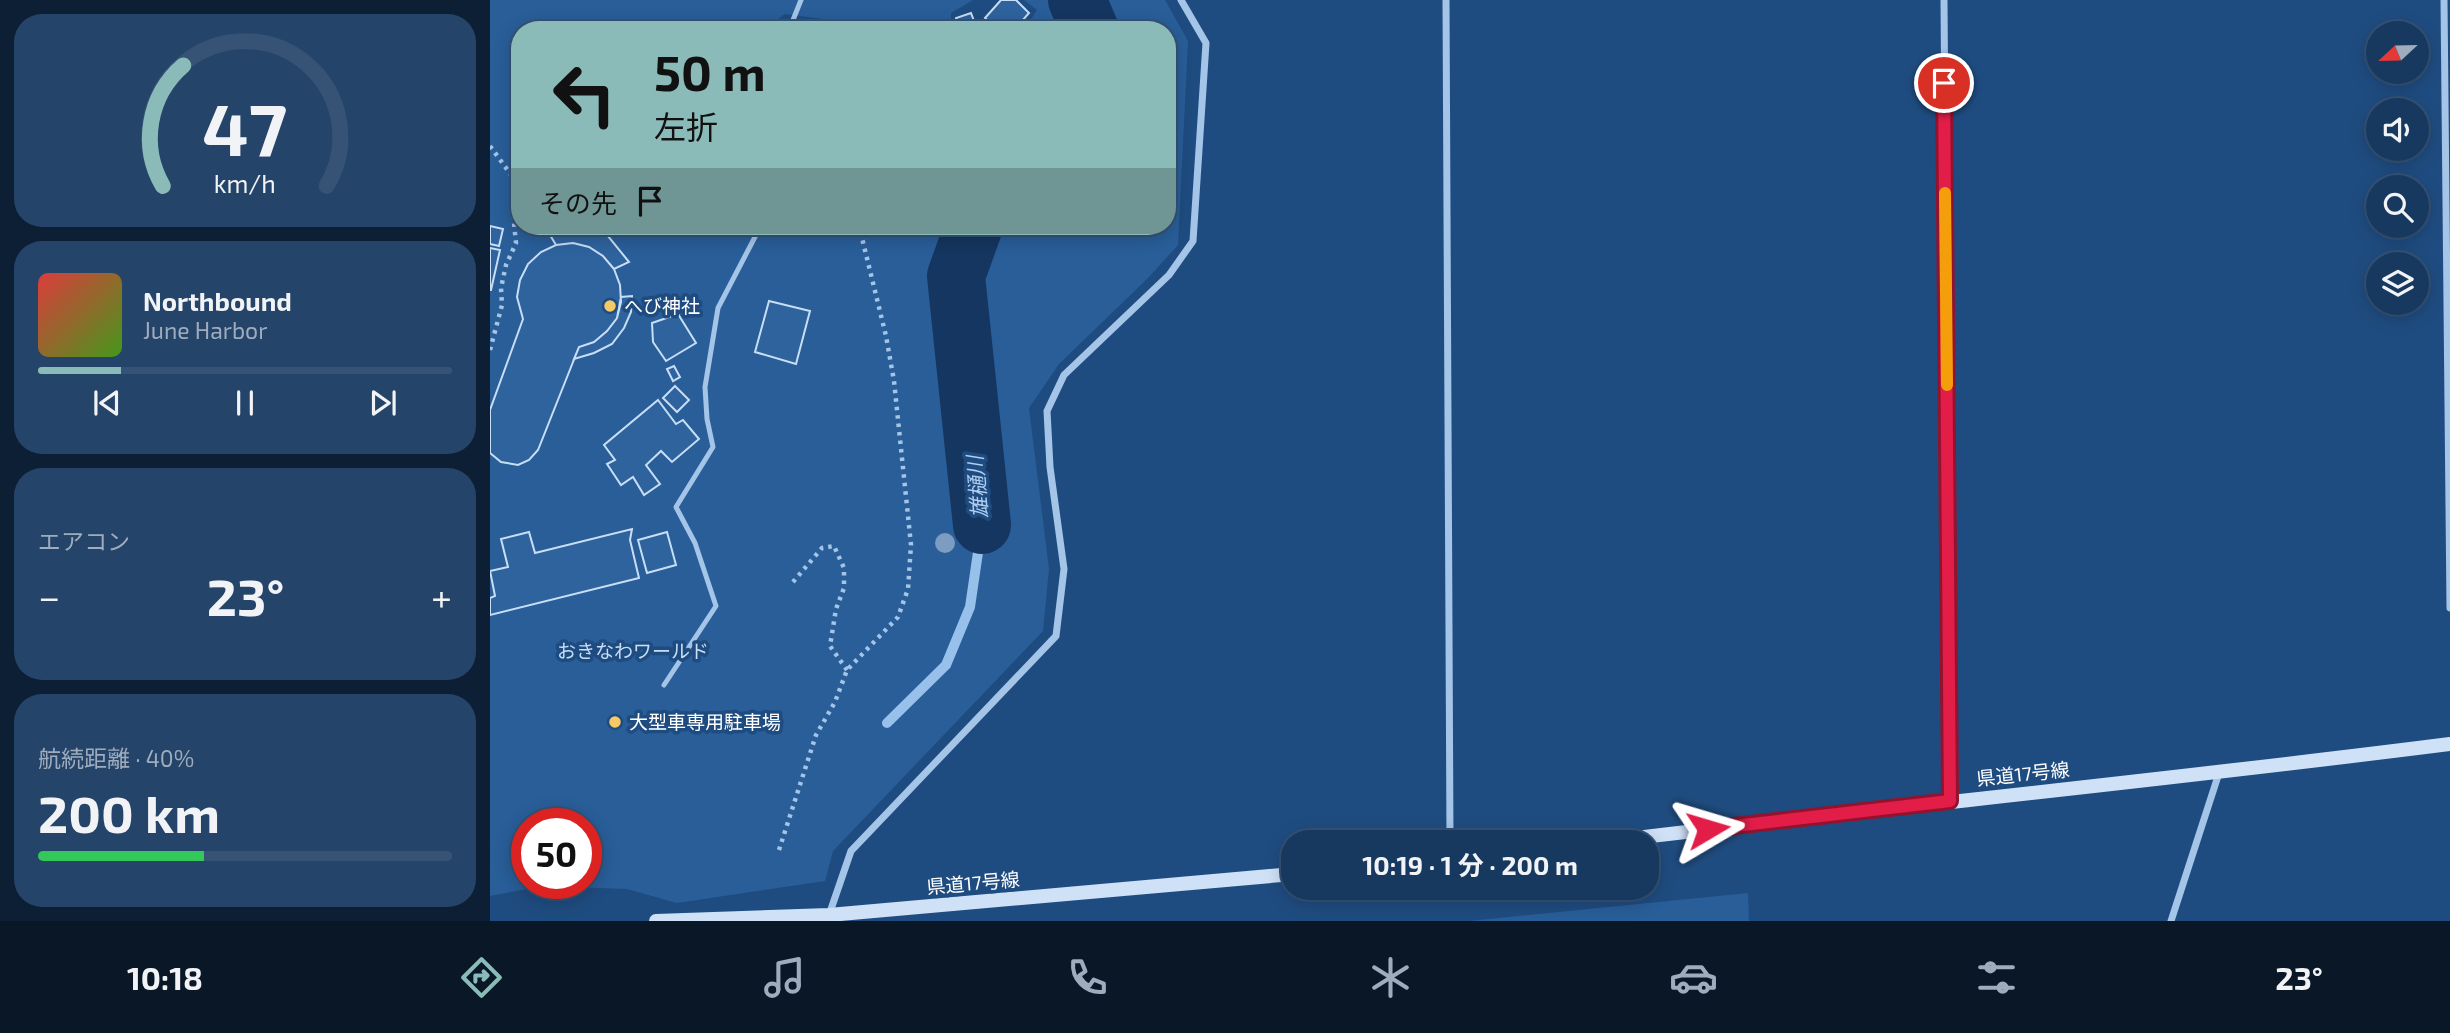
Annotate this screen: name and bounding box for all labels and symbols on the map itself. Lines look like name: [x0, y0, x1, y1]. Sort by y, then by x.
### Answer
north arrow: [2366, 21, 2429, 84]
pin: [1914, 53, 1974, 113]
place label: へび神社: [624, 294, 700, 317]
marker: へび神社: [602, 298, 618, 314]
water label: 雄樋川: [961, 453, 992, 520]
park label: おきなわワールド: [557, 639, 709, 662]
place label: 大型車専用駐車場: [629, 710, 781, 733]
marker: 大型車専用駐車場: [607, 714, 623, 730]
street label: 県道17号線: [1975, 757, 2071, 790]
position arrow: [1671, 792, 1745, 866]
speed limit sign: 50: [511, 808, 602, 899]
street label: 県道17号線: [925, 867, 1020, 898]

